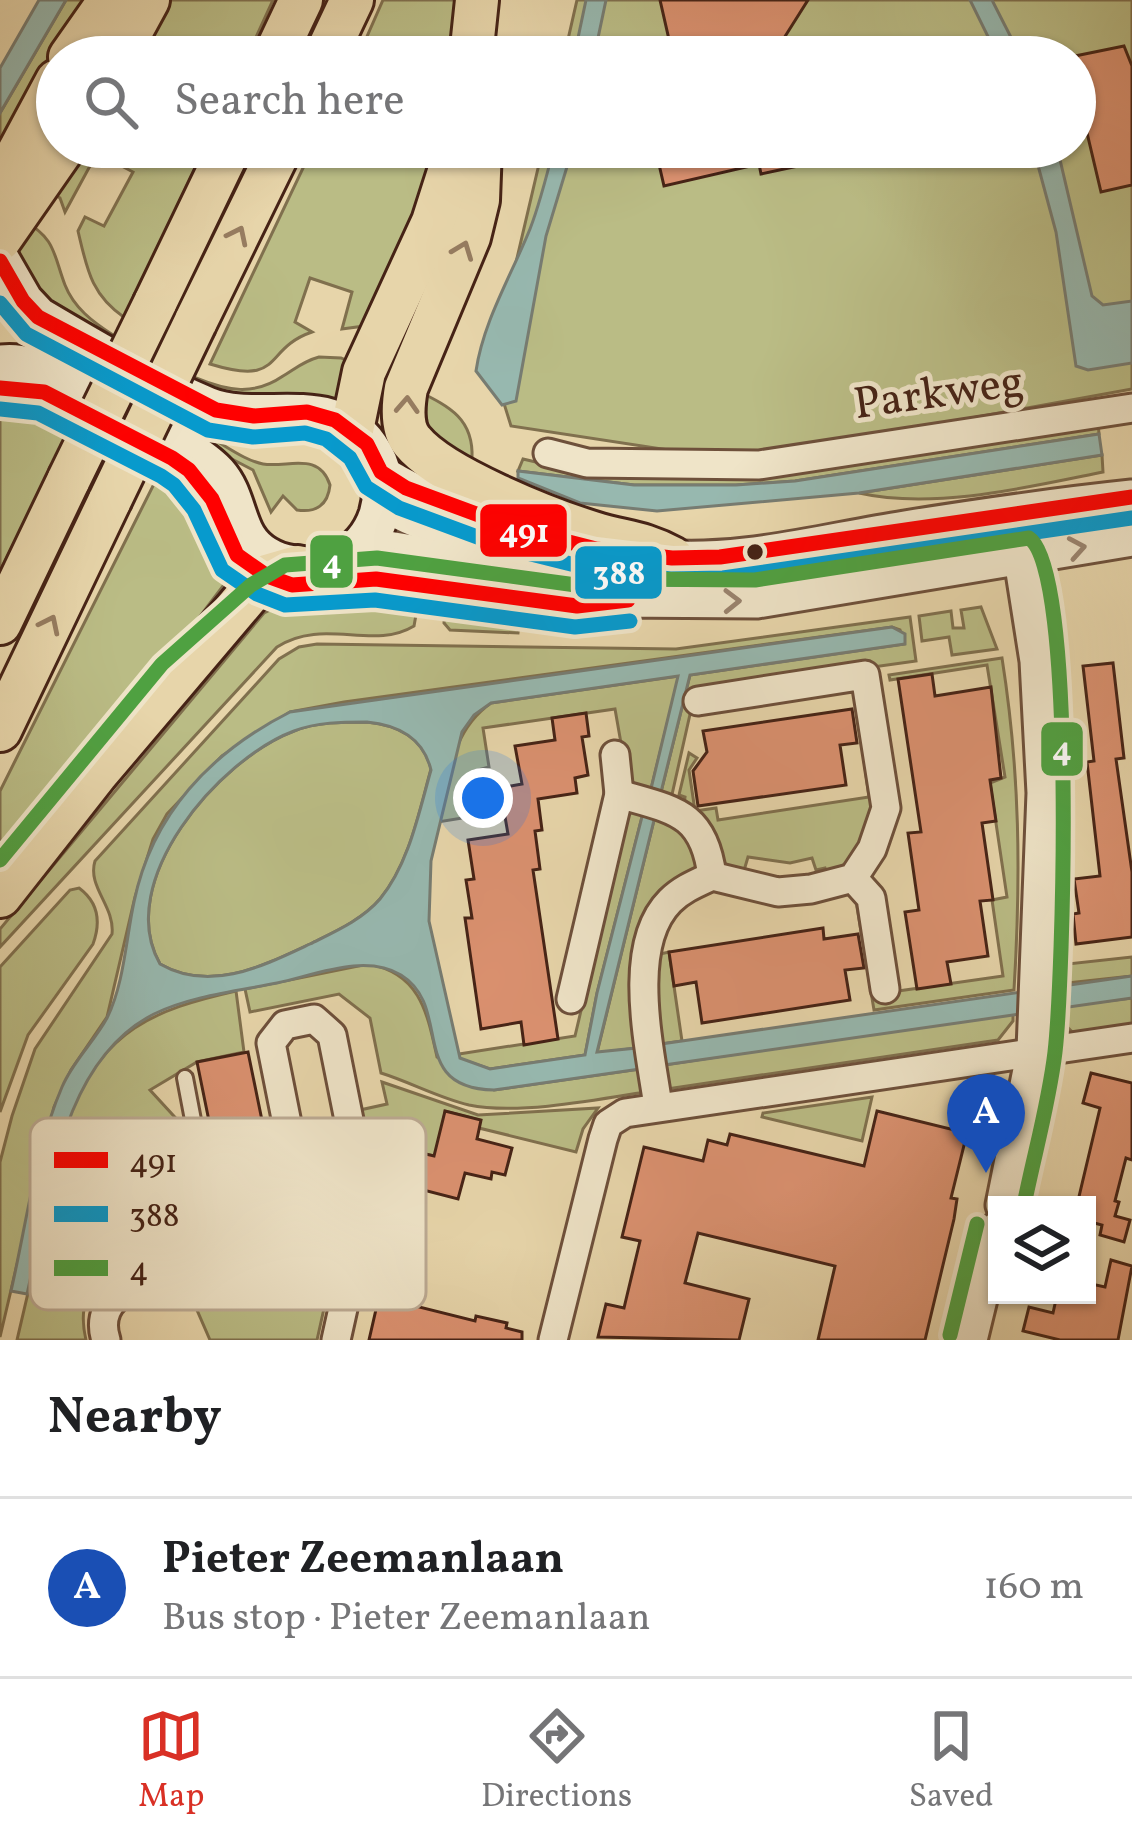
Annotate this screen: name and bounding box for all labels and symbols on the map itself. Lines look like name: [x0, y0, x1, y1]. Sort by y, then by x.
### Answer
one-way arrow: [224, 226, 247, 247]
one-way arrow: [449, 241, 474, 262]
street label: Parkweg: [850, 352, 1028, 438]
one-way arrow: [394, 395, 420, 413]
line badge: 491: [478, 502, 569, 559]
text: 491: [499, 511, 549, 557]
line badge: 4: [308, 533, 355, 590]
one-way arrow: [1067, 537, 1087, 562]
unlabelled marker: [744, 541, 766, 563]
text: 4: [322, 542, 342, 588]
line badge: 388: [573, 544, 664, 601]
text: 388: [593, 553, 645, 599]
one-way arrow: [723, 589, 742, 615]
one-way arrow: [36, 615, 59, 636]
line badge: 4: [1039, 720, 1085, 778]
text: 4: [1052, 729, 1072, 775]
your location: [453, 768, 513, 828]
pin: A: [947, 1074, 1025, 1173]
legend: [30, 1118, 426, 1310]
text: 491: [129, 1141, 178, 1187]
text: 388: [129, 1195, 179, 1241]
text: 4: [129, 1249, 149, 1295]

